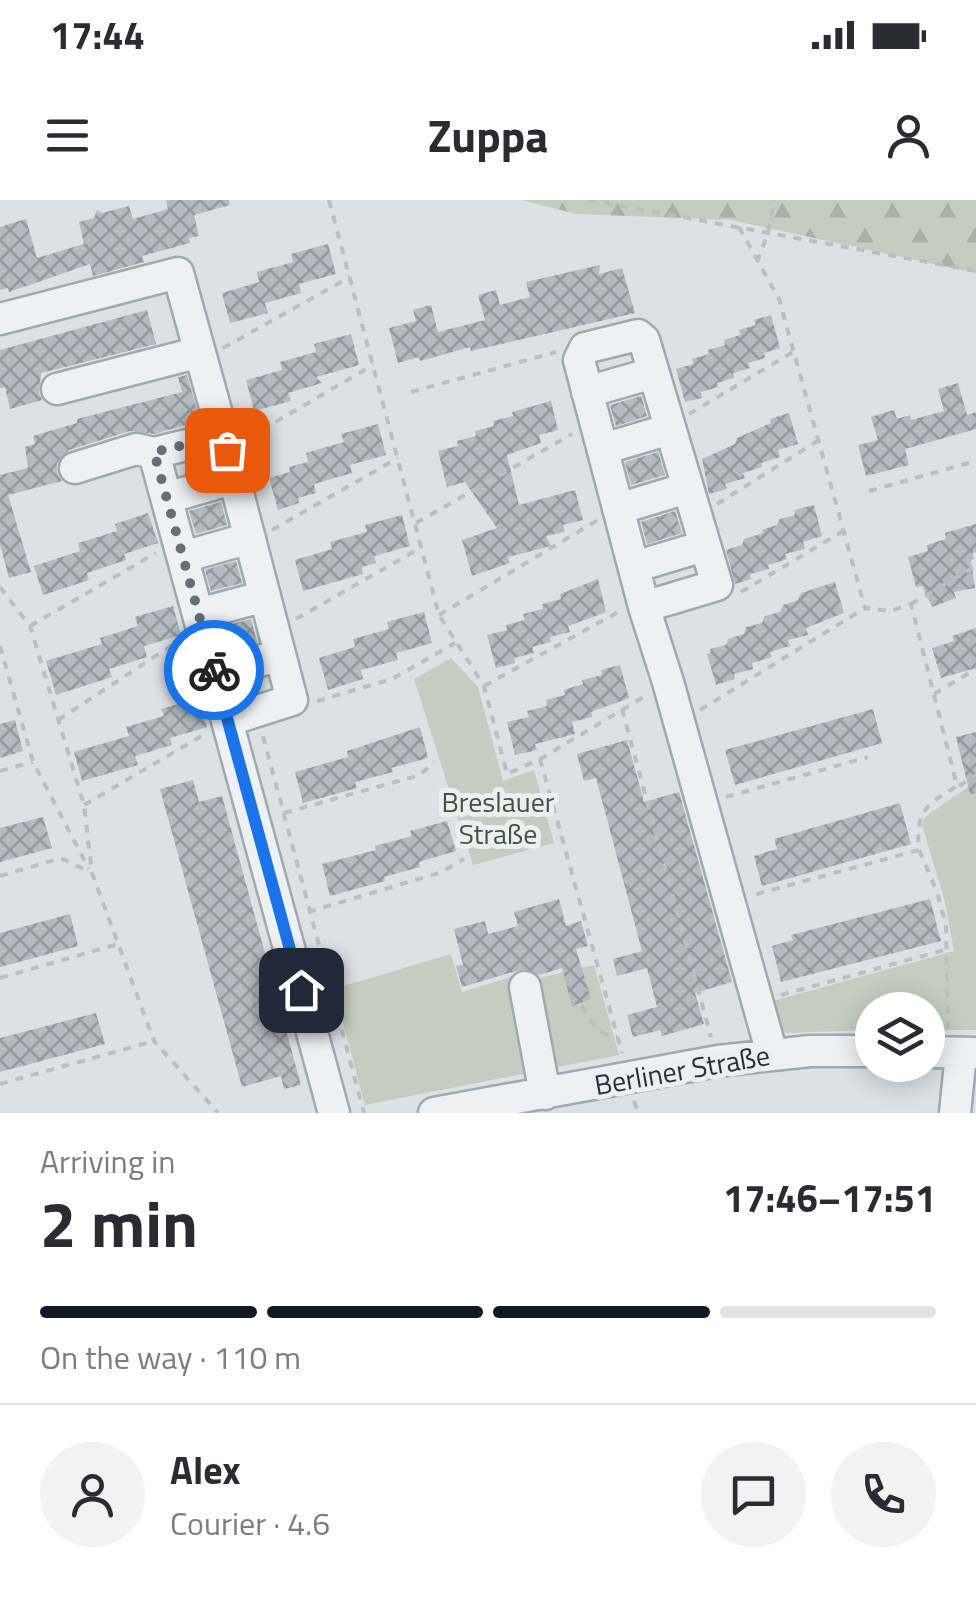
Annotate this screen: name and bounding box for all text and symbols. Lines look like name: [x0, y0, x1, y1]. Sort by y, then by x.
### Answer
text: 17:44: [50, 6, 145, 64]
text: Zuppa: [428, 101, 548, 169]
icon: menu: [40, 108, 95, 163]
icon: person: [881, 108, 936, 163]
pin: [185, 408, 270, 493]
icon: bag: [200, 423, 255, 478]
courier: [164, 620, 264, 720]
icon: bike: [187, 643, 242, 698]
park label: Breslauer Straße: [441, 780, 555, 855]
pin: [259, 948, 344, 1033]
icon: home: [274, 963, 329, 1018]
map controls: [855, 992, 945, 1082]
button: layers: [855, 992, 945, 1082]
street label: Berliner Straße: [591, 1033, 773, 1106]
text: Arriving in: [40, 1137, 176, 1185]
text: 17:46–17:51: [723, 1169, 936, 1227]
text: 2 min: [40, 1173, 198, 1272]
text: On the way · 110 m: [40, 1333, 301, 1381]
text: Alex: [170, 1441, 241, 1499]
button: person: [40, 1442, 145, 1547]
button: chat: [701, 1442, 806, 1547]
button: phone: [831, 1442, 936, 1547]
text: Courier · 4.6: [170, 1499, 330, 1547]

